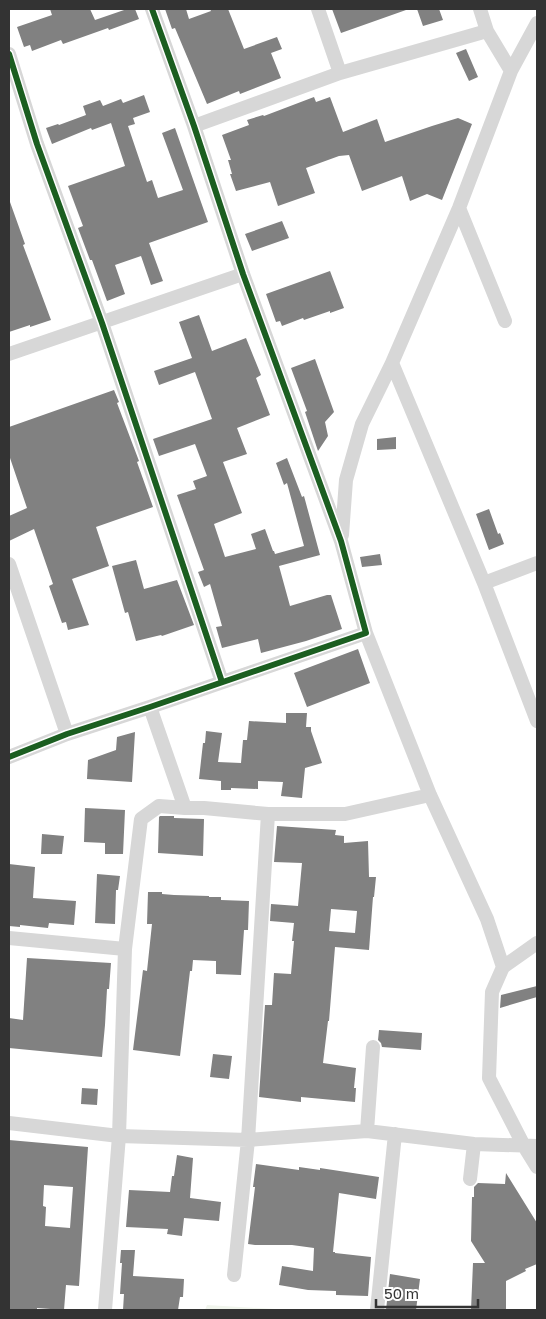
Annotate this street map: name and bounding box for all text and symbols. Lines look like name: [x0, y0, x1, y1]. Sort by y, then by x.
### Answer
scale bar: [376, 1276, 478, 1308]
text: 50 m: [384, 1284, 419, 1302]

